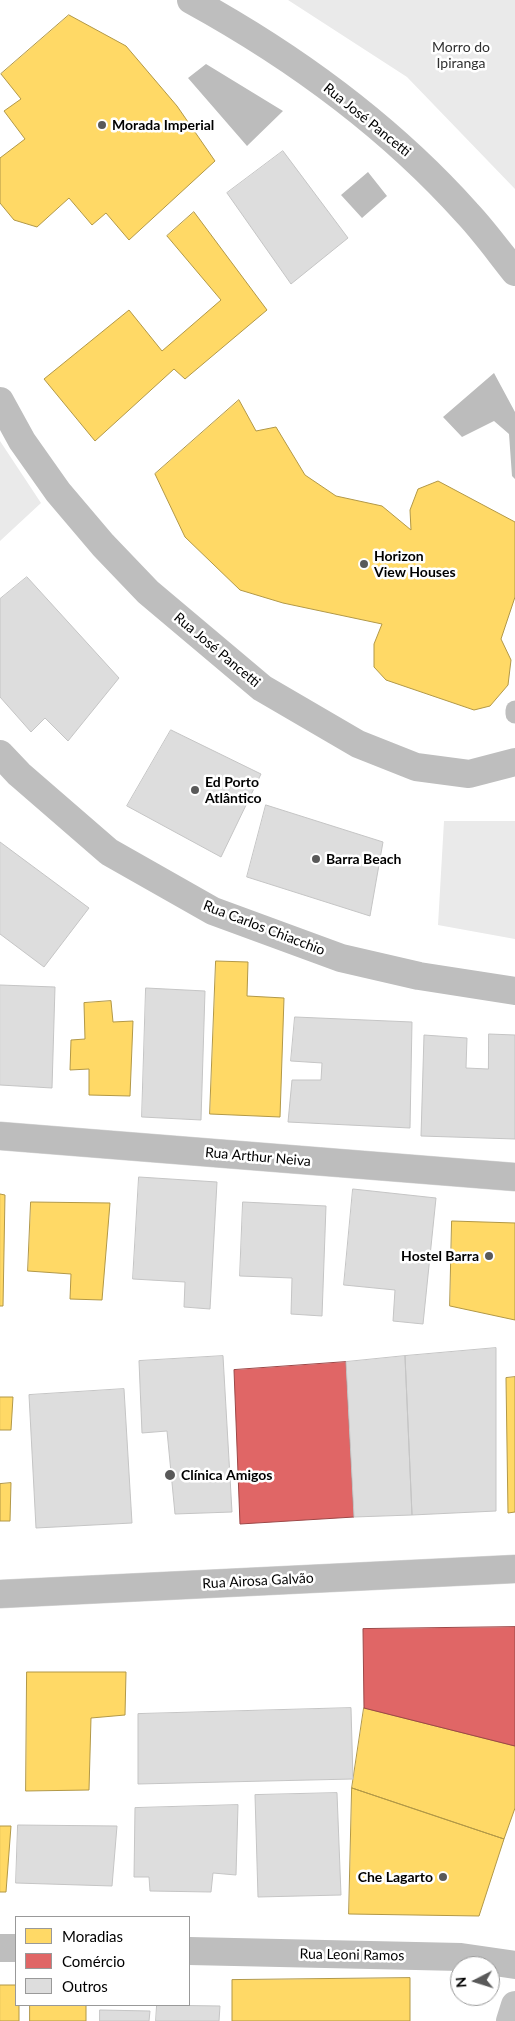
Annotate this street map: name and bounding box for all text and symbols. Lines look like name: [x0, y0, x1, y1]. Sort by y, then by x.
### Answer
park label: Morro do Ipiranga: [432, 39, 490, 72]
street label: Rua José Pancetti: [320, 80, 414, 160]
place label: Morada Imperial: [112, 117, 214, 133]
marker: Morada Imperial: [96, 119, 108, 131]
place label: Horizon View Houses: [374, 548, 456, 580]
marker: Horizon View Houses: [358, 558, 370, 570]
street label: Rua José Pancetti: [170, 609, 264, 691]
place label: Ed Porto Atlântico: [205, 774, 262, 806]
marker: Ed Porto Atlântico: [189, 784, 201, 796]
place label: Barra Beach: [326, 851, 401, 867]
marker: Barra Beach: [310, 853, 322, 865]
street label: Rua Carlos Chiacchio: [201, 897, 327, 959]
street label: Rua Arthur Neiva: [204, 1144, 312, 1170]
place label: Hostel Barra: [401, 1248, 479, 1264]
marker: Hostel Barra: [483, 1250, 495, 1262]
place label: Clínica Amigos: [181, 1467, 272, 1483]
marker: Clínica Amigos: [163, 1468, 177, 1482]
street label: Rua Airosa Galvão: [202, 1570, 314, 1592]
place label: Che Lagarto: [358, 1869, 433, 1885]
marker: Che Lagarto: [437, 1871, 449, 1883]
legend: [15, 1916, 190, 2006]
text: Moradias: [62, 1927, 123, 1945]
street label: Rua Leoni Ramos: [299, 1946, 405, 1964]
text: Comércio: [62, 1952, 125, 1970]
north arrow: [450, 1956, 500, 2006]
text: N: [452, 1976, 469, 1988]
text: Outros: [62, 1977, 108, 1995]

